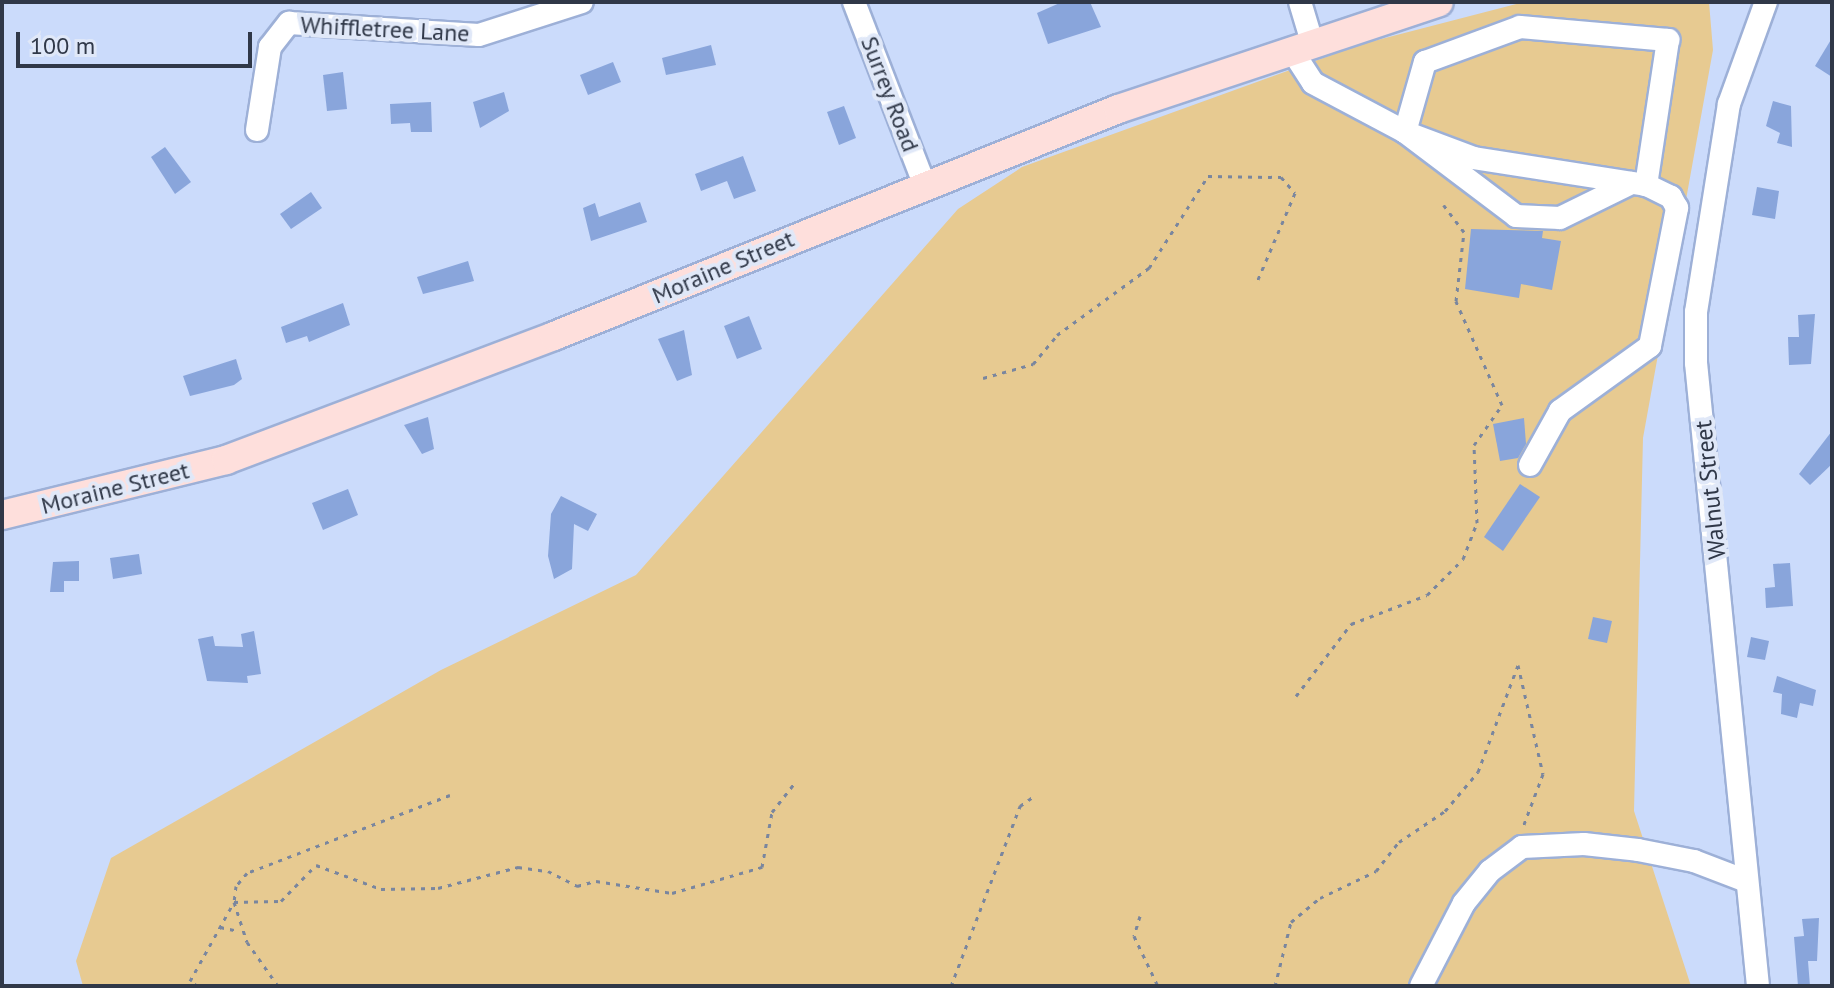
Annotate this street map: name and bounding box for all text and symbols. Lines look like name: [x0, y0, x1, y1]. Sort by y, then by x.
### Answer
street label: Whiffletree Lane: [300, 10, 470, 48]
scale bar: [20, 16, 256, 66]
text: 100 m: [30, 30, 95, 61]
street label: Surrey Road: [855, 32, 925, 156]
street label: Moraine Street: [648, 224, 798, 310]
street label: Walnut Street: [1688, 419, 1732, 561]
street label: Moraine Street: [38, 456, 192, 520]

